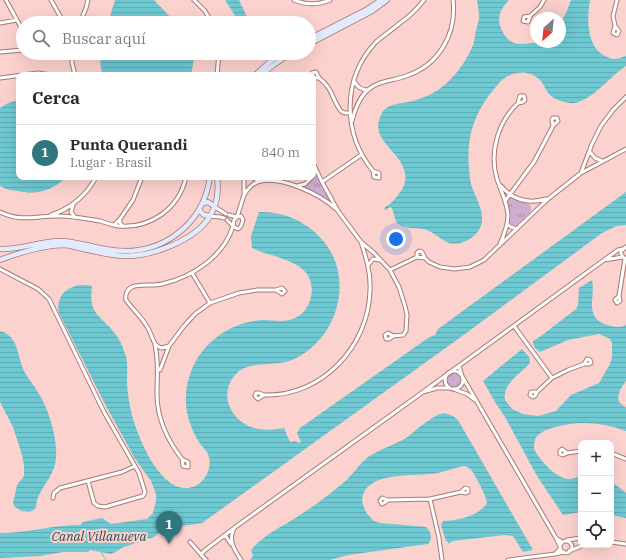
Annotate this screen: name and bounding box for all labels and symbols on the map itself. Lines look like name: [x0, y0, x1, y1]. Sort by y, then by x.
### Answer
north arrow: [530, 12, 566, 48]
your location: [386, 229, 406, 249]
pin: 1: [156, 511, 182, 544]
water label: Canal Villanueva: [52, 528, 146, 545]

